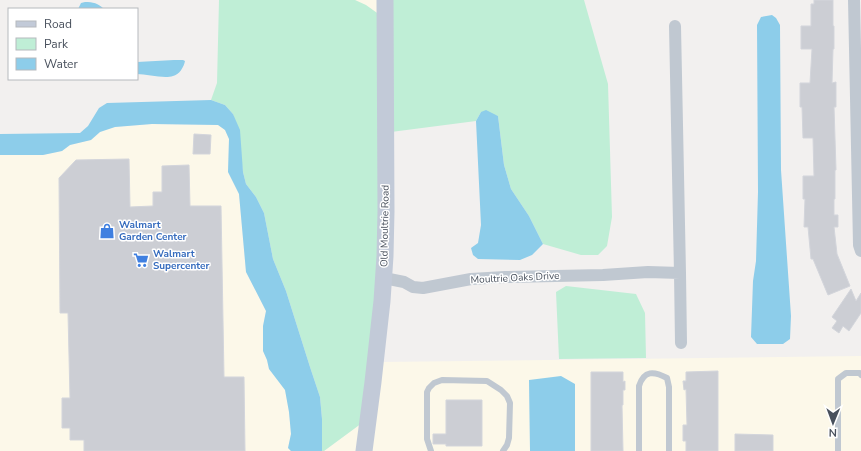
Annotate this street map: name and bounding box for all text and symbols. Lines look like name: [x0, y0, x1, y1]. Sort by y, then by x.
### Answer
legend: [8, 8, 138, 80]
text: Road: [44, 16, 72, 32]
text: Park: [44, 36, 69, 52]
text: Water: [44, 56, 78, 72]
street label: Old Moultrie Road: [377, 185, 393, 267]
place label: Walmart Garden Center: [119, 218, 187, 244]
shop icon: Walmart Garden Center: [98, 222, 116, 240]
place label: Walmart Supercenter: [153, 247, 209, 273]
supermarket icon: Walmart Supercenter: [132, 251, 150, 269]
street label: Moultrie Oaks Drive: [470, 269, 560, 287]
north arrow: [813, 403, 853, 443]
text: N: [829, 425, 837, 440]

